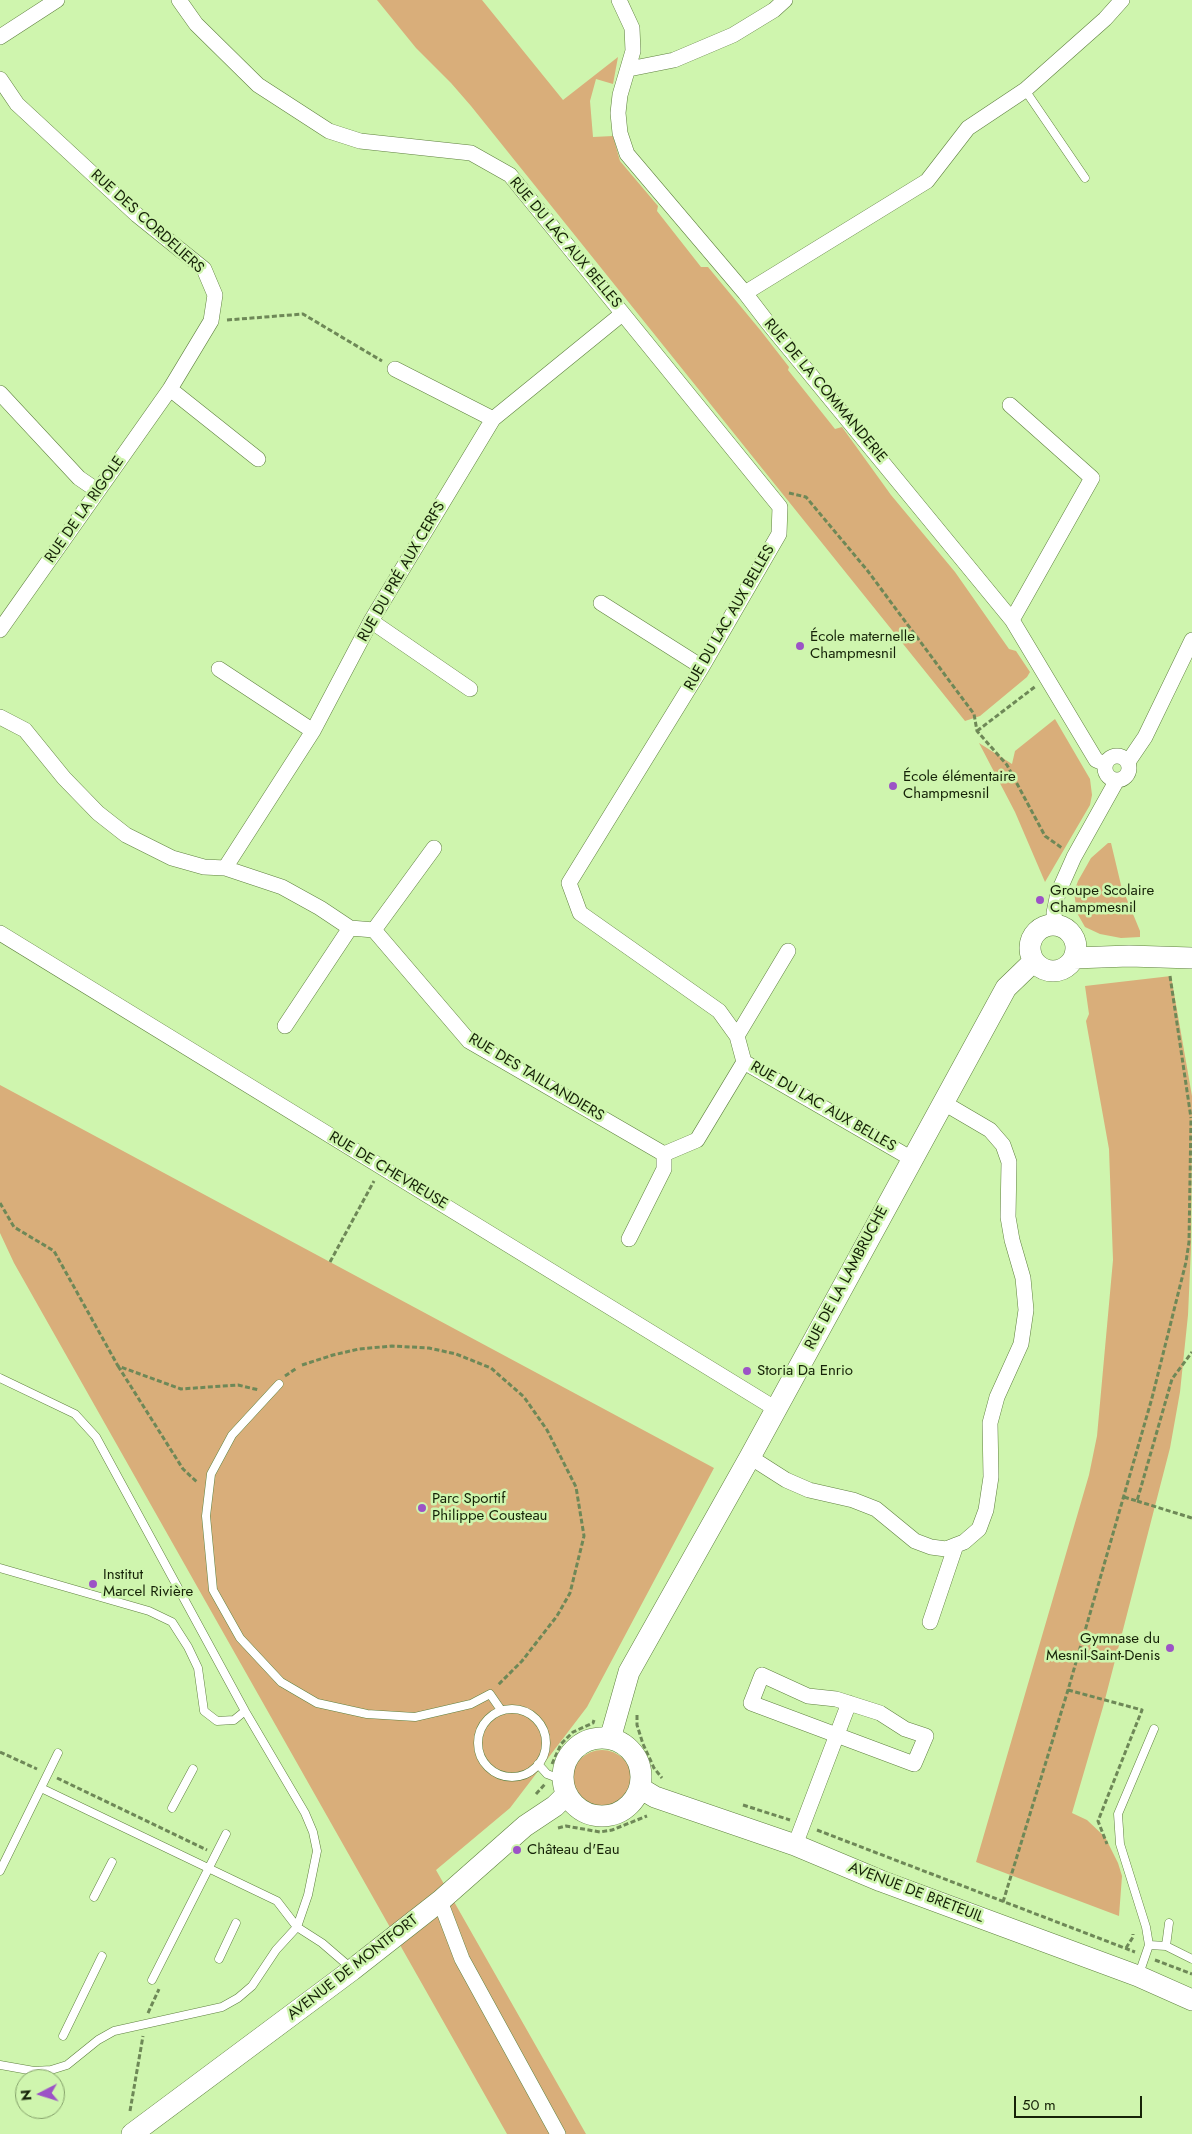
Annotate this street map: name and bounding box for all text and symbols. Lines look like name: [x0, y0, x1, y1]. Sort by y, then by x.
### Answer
street label: RUE DES CORDELIERS: [87, 166, 207, 278]
street label: RUE DU LAC AUX BELLES: [505, 174, 625, 312]
street label: RUE DE LA COMMANDERIE: [760, 316, 890, 466]
street label: RUE DE LA RIGOLE: [42, 453, 128, 567]
street label: RUE DU PRÉ AUX CERFS: [355, 499, 449, 645]
street label: RUE DU LAC AUX BELLES: [681, 542, 779, 694]
place label: École maternelle Champmesnil: [810, 628, 915, 663]
marker: École maternelle Champmesnil: [794, 640, 806, 652]
place label: École élémentaire Champmesnil: [903, 768, 1016, 803]
marker: École élémentaire Champmesnil: [887, 780, 899, 792]
place label: Groupe Scolaire Champmesnil: [1050, 882, 1154, 917]
marker: Groupe Scolaire Champmesnil: [1034, 894, 1046, 906]
street label: RUE DES TAILLANDIERS: [465, 1030, 607, 1126]
street label: RUE DU LAC AUX BELLES: [747, 1058, 899, 1156]
street label: RUE DE CHEVREUSE: [325, 1128, 451, 1214]
street label: RUE DE LA LAMBRUCHE: [802, 1203, 892, 1353]
place label: Storia Da Enrio: [757, 1362, 853, 1380]
marker: Storia Da Enrio: [741, 1365, 753, 1377]
place label: Parc Sportif Philippe Cousteau: [432, 1490, 547, 1525]
marker: Parc Sportif Philippe Cousteau: [416, 1502, 428, 1514]
place label: Institut Marcel Rivière: [103, 1566, 193, 1601]
marker: Institut Marcel Rivière: [87, 1578, 99, 1590]
place label: Gymnase du Mesnil-Saint-Denis: [1046, 1630, 1160, 1665]
marker: Gymnase du Mesnil-Saint-Denis: [1164, 1642, 1176, 1654]
place label: Château d'Eau: [527, 1841, 620, 1859]
marker: Château d'Eau: [511, 1844, 523, 1856]
street label: AVENUE DE BRETEUIL: [846, 1859, 986, 1927]
street label: AVENUE DE MONTFORT: [284, 1911, 422, 2025]
north arrow: [15, 2069, 65, 2119]
scale bar: [1017, 2086, 1144, 2118]
text: N: [16, 2089, 37, 2102]
text: 50 m: [1022, 2094, 1056, 2116]

